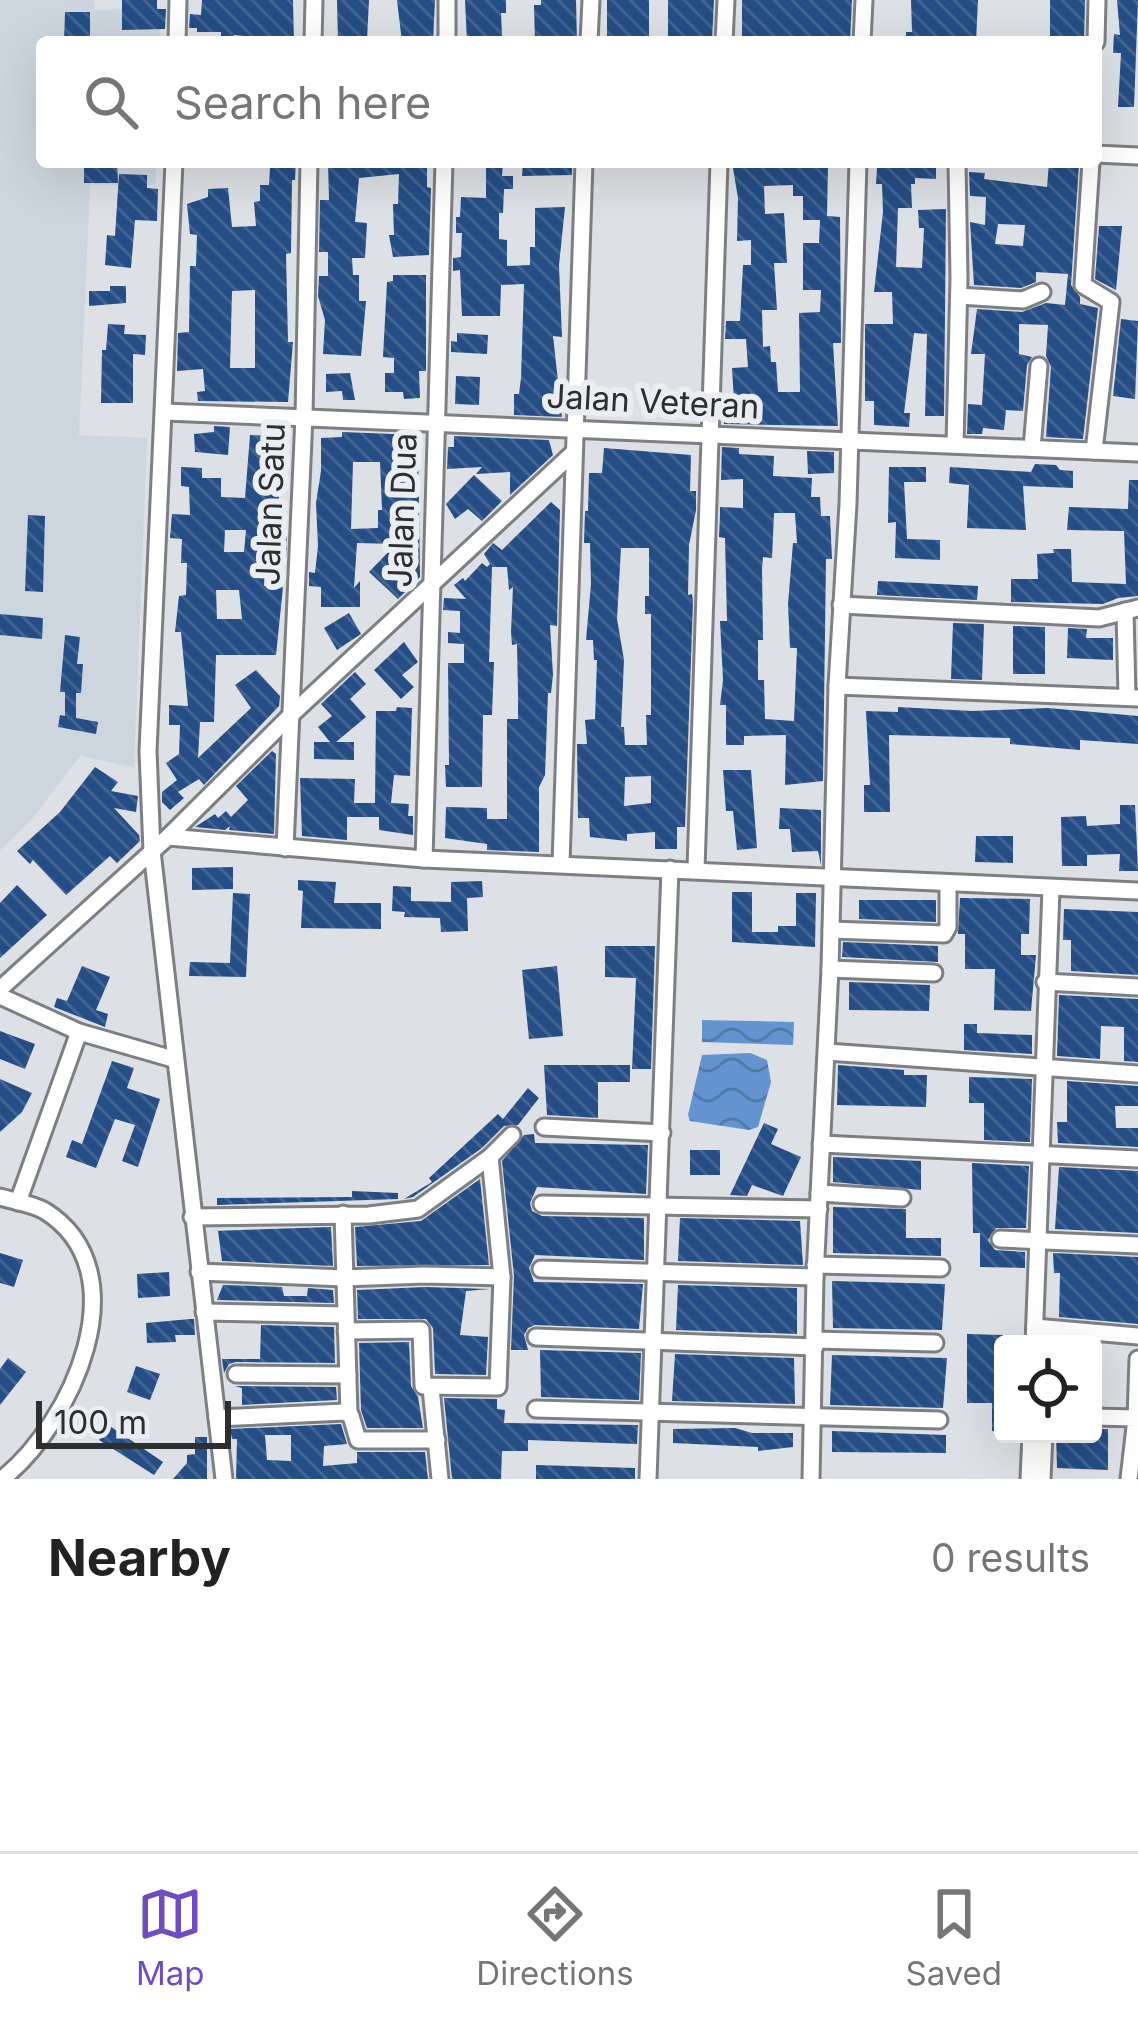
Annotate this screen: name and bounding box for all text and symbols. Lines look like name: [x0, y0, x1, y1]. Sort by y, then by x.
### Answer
search box: [36, 36, 1102, 168]
icon: search: [78, 69, 144, 135]
text: Search here: [174, 75, 431, 130]
street label: Jalan Veteran: [546, 375, 760, 427]
street label: Jalan Satu: [247, 422, 293, 586]
street label: Jalan Dua: [379, 432, 425, 588]
map controls: [994, 1335, 1102, 1443]
button: locate: [994, 1335, 1102, 1443]
scale bar: [36, 1395, 231, 1448]
text: 100 m: [54, 1402, 147, 1442]
text: Nearby: [48, 1527, 231, 1588]
text: 0 results: [931, 1534, 1090, 1581]
tab: Map: [136, 1881, 204, 1993]
tab: Directions: [476, 1881, 634, 1993]
tab: Saved: [905, 1881, 1002, 1993]

